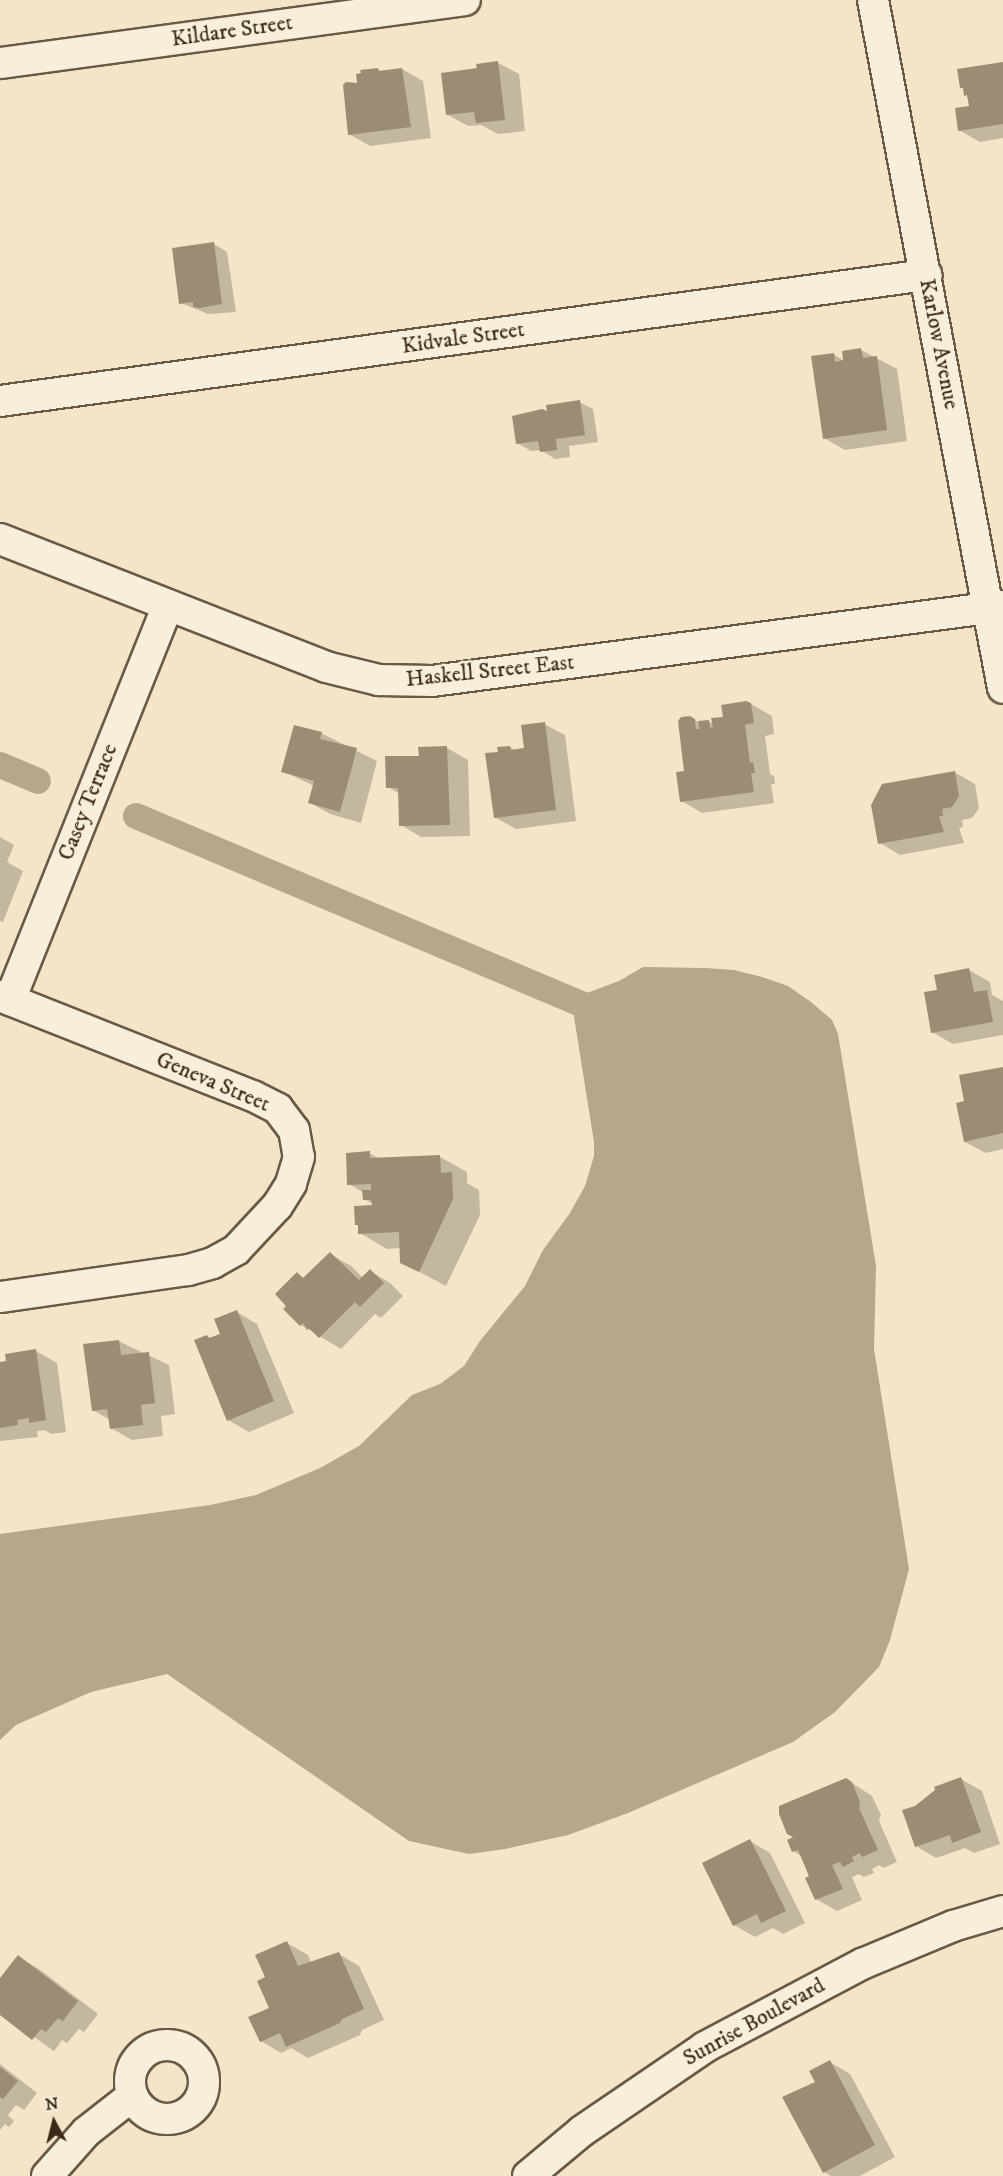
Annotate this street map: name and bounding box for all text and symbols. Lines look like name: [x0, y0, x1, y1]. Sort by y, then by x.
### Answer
street label: Kildare Street: [170, 9, 294, 53]
street label: Karlow Avenue: [913, 277, 965, 411]
street label: Kidvale Street: [400, 316, 526, 360]
street label: Haskell Street East: [405, 649, 575, 693]
street label: Casey Terrace: [53, 740, 123, 864]
street label: Geneva Street: [152, 1046, 274, 1118]
street label: Sunrise Boulevard: [679, 1972, 829, 2072]
north arrow: [24, 2092, 84, 2152]
text: N: [44, 2093, 60, 2115]

